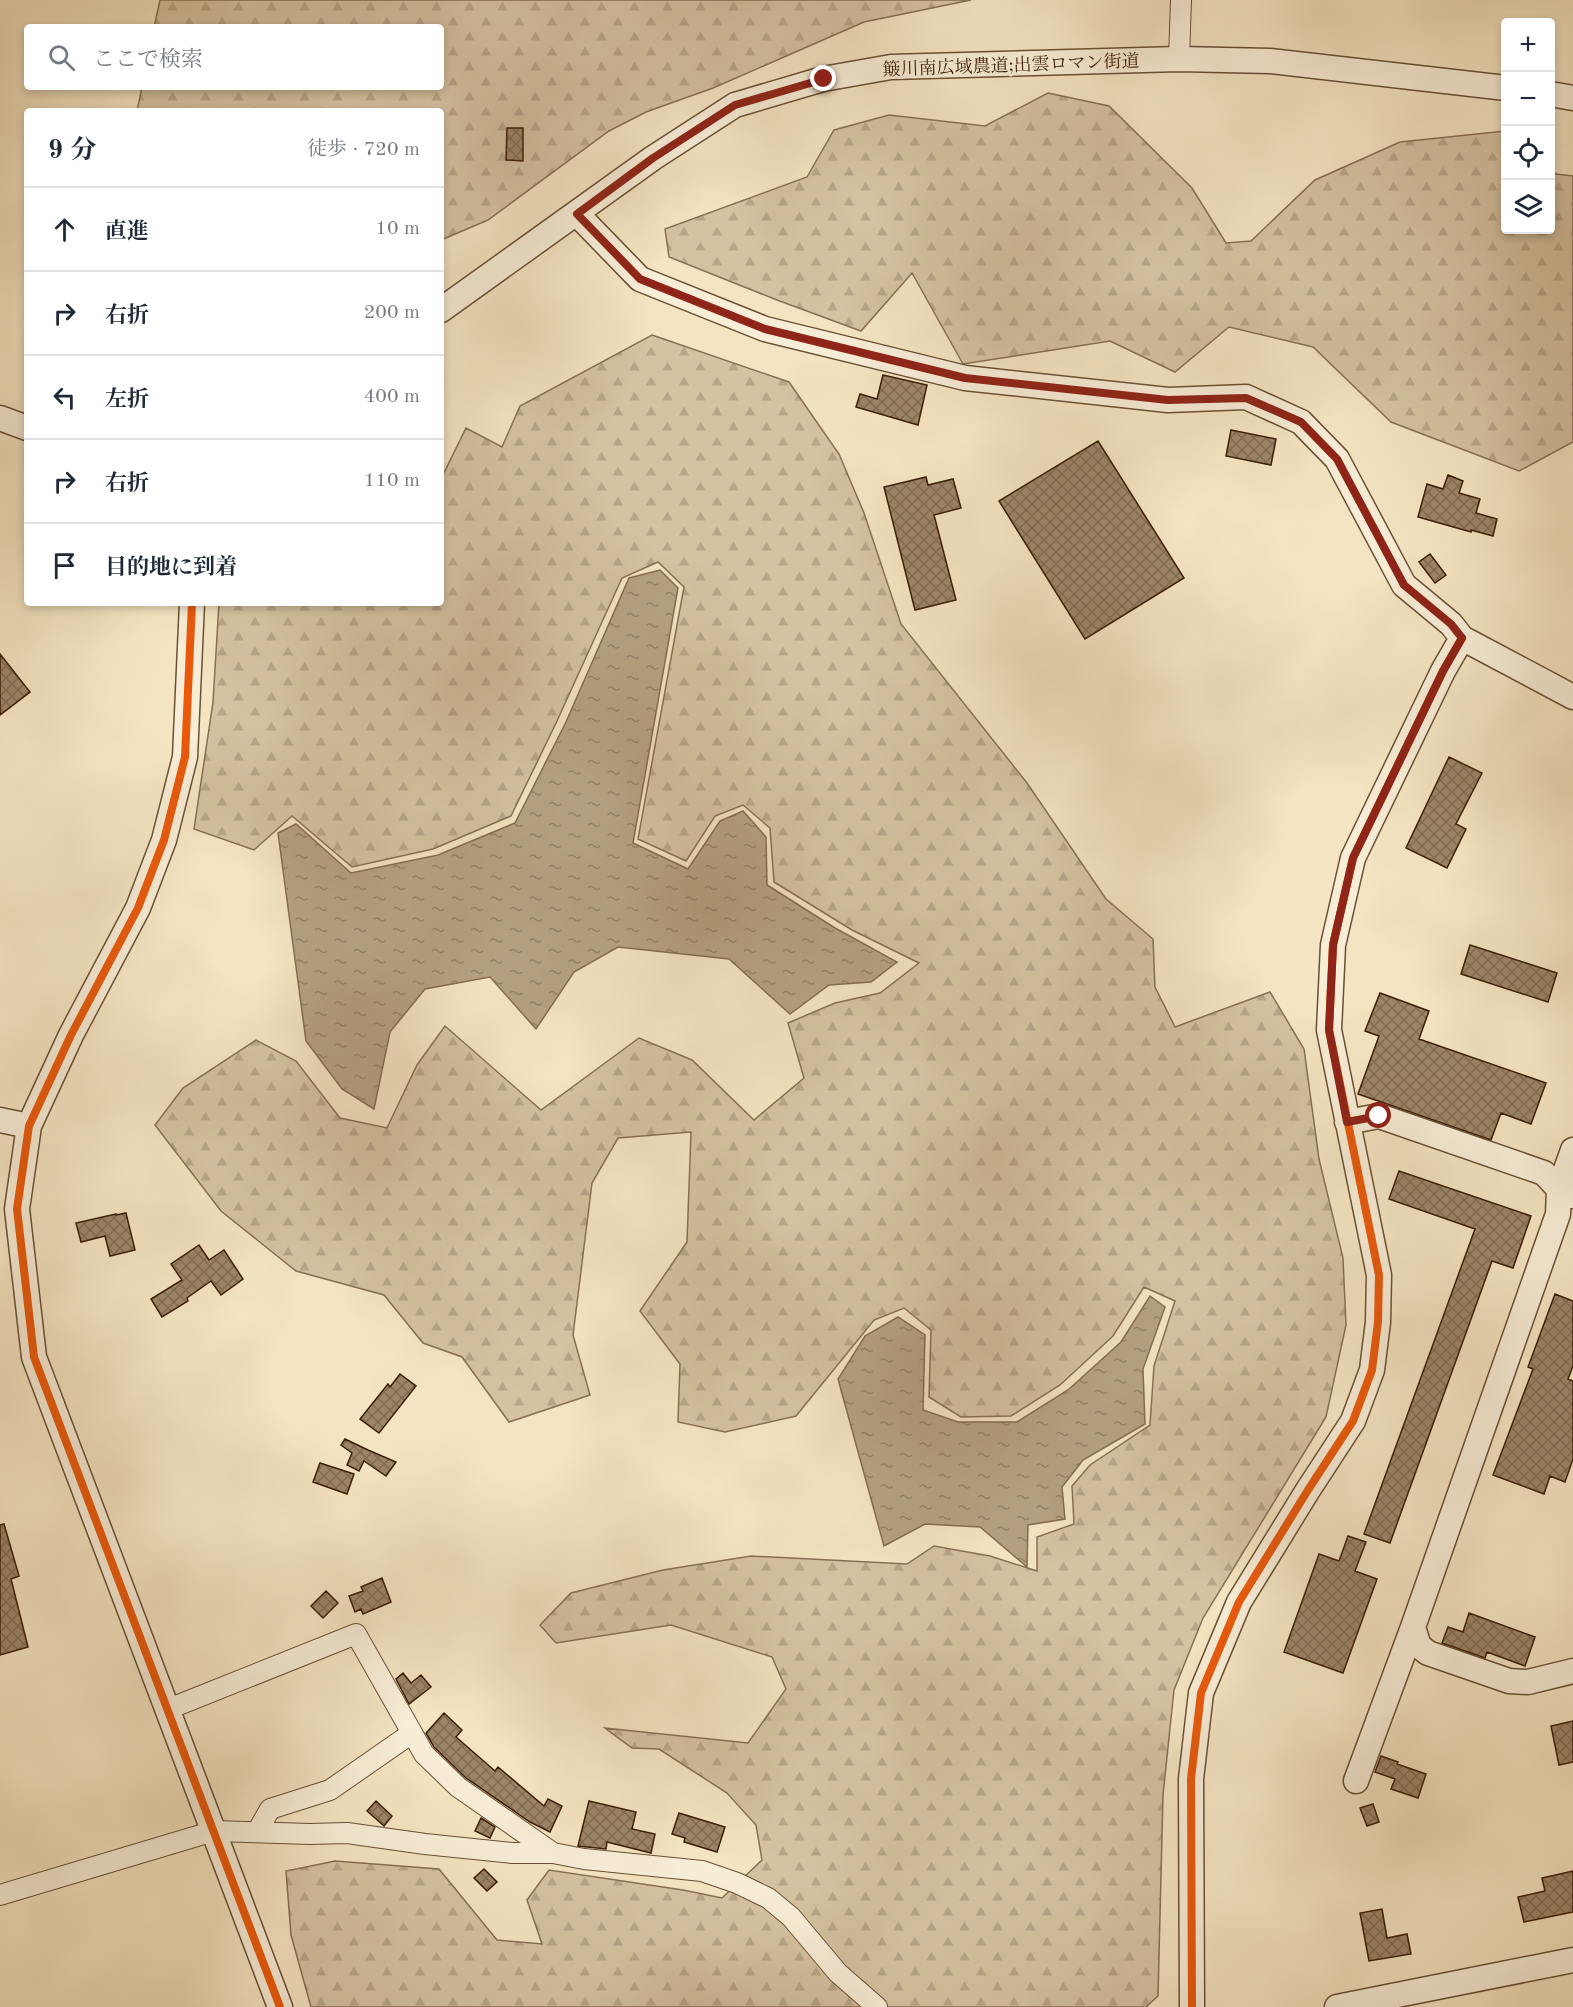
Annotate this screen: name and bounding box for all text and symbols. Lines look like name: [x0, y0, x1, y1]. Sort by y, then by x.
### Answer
map controls: [1501, 18, 1555, 234]
button: +: [1501, 18, 1555, 72]
search box: [24, 24, 444, 90]
icon: search: [45, 41, 78, 74]
text: ここで検索: [93, 49, 203, 71]
street label: 簸川南広域農道;出雲ロマン街道: [882, 51, 1140, 79]
route end: [810, 65, 836, 91]
button: −: [1501, 72, 1555, 126]
button: locate: [1501, 126, 1555, 180]
text: 9 分: [48, 138, 96, 164]
text: 徒歩 · 720 m: [307, 140, 420, 160]
button: layers: [1501, 180, 1555, 234]
icon: ahead: [48, 213, 81, 246]
text: 10 m: [375, 219, 420, 239]
text: 直進: [105, 221, 149, 243]
icon: right: [48, 297, 81, 330]
text: 200 m: [364, 303, 420, 323]
text: 右折: [105, 305, 149, 327]
icon: left: [48, 381, 81, 414]
text: 400 m: [364, 387, 420, 407]
text: 左折: [105, 389, 149, 411]
icon: right: [48, 465, 81, 498]
text: 110 m: [364, 471, 420, 491]
text: 右折: [105, 473, 149, 495]
icon: arrive: [48, 549, 81, 582]
text: 目的地に到着: [105, 557, 237, 579]
route start: [1365, 1102, 1391, 1128]

